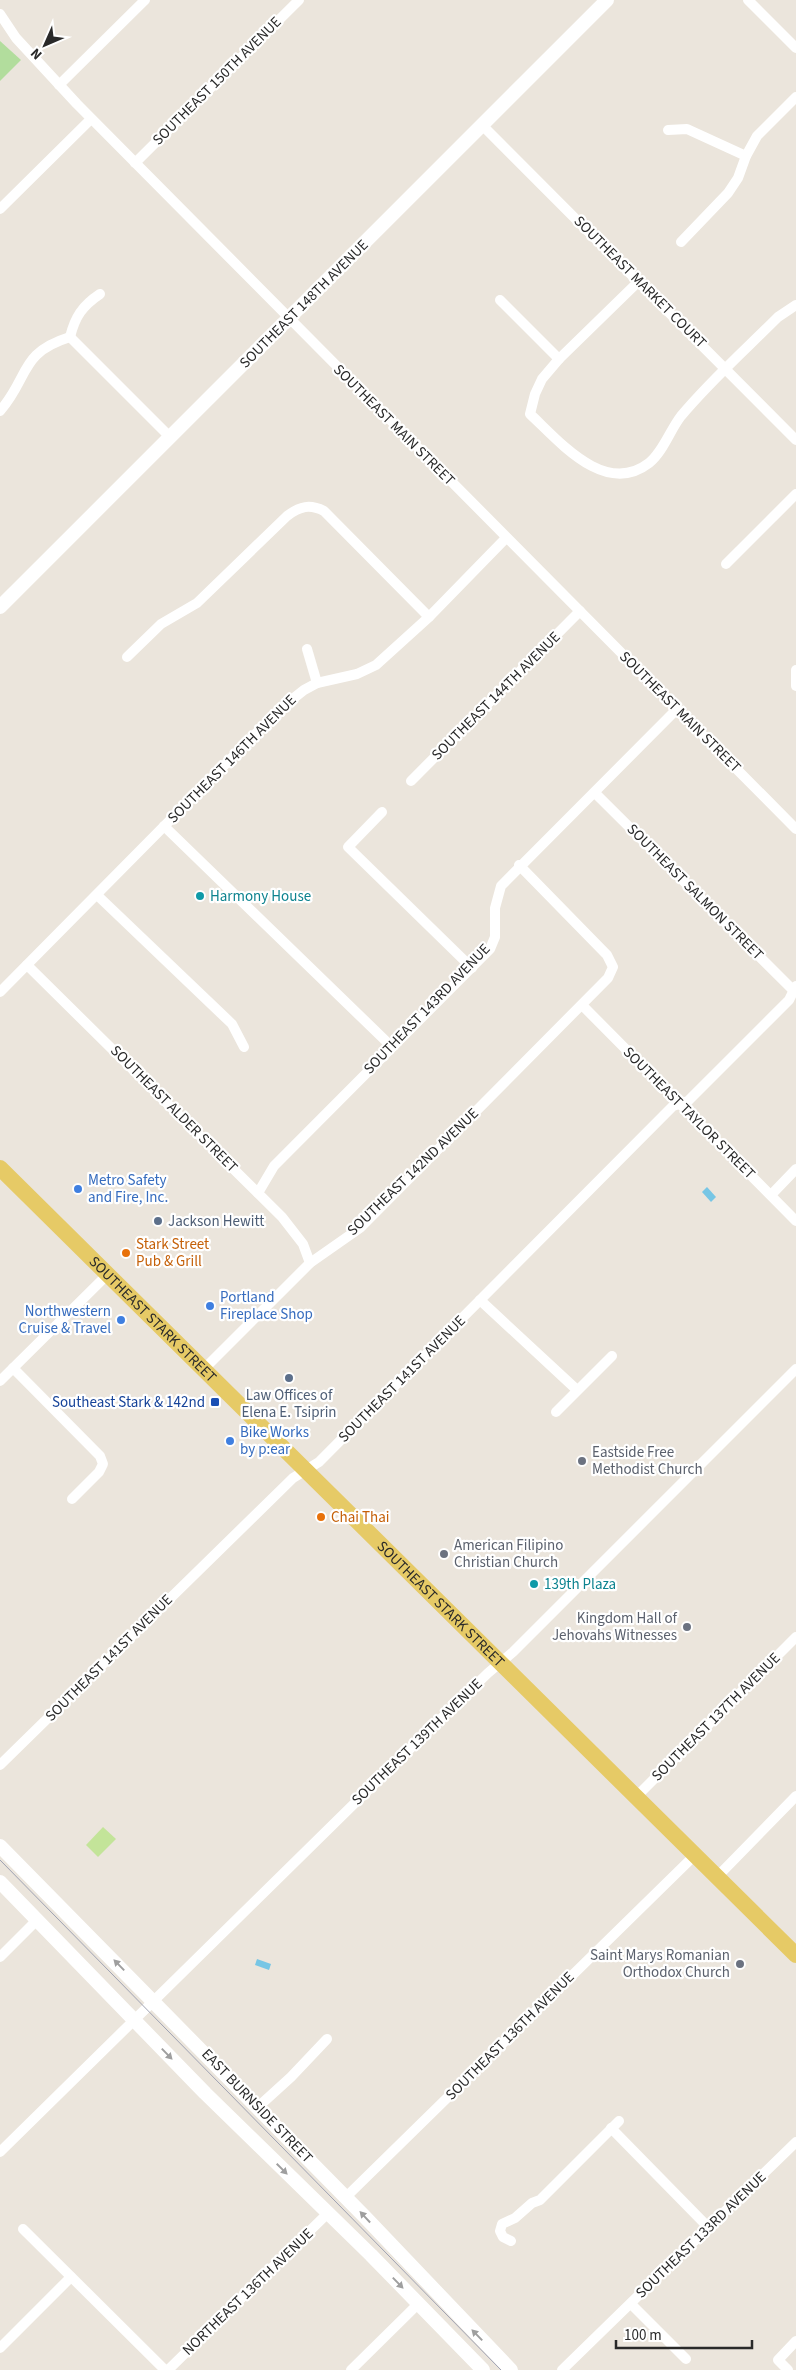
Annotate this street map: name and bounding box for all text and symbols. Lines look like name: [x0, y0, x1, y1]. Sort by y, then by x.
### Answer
street label: SOUTHEAST 150TH AVENUE: [148, 12, 286, 150]
north arrow: [20, 20, 70, 70]
text: N: [26, 43, 47, 64]
street label: SOUTHEAST MARKET COURT: [569, 211, 711, 353]
street label: SOUTHEAST 148TH AVENUE: [235, 235, 373, 373]
street label: SOUTHEAST MAIN STREET: [329, 360, 459, 490]
street label: SOUTHEAST 144TH AVENUE: [427, 627, 565, 765]
street label: SOUTHEAST MAIN STREET: [615, 647, 745, 777]
street label: SOUTHEAST 146TH AVENUE: [163, 690, 301, 828]
street label: SOUTHEAST SALMON STREET: [622, 819, 768, 965]
place label: Harmony House: [210, 886, 311, 907]
marker: Harmony House: [194, 890, 206, 902]
street label: SOUTHEAST 143RD AVENUE: [359, 939, 495, 1079]
street label: SOUTHEAST ALDER STREET: [106, 1041, 242, 1177]
street label: SOUTHEAST TAYLOR STREET: [618, 1042, 760, 1184]
street label: SOUTHEAST 142ND AVENUE: [343, 1103, 483, 1240]
place label: Metro Safety and Fire, Inc.: [88, 1170, 168, 1208]
marker: Metro Safety and Fire, Inc.: [72, 1183, 84, 1195]
place label: Jackson Hewitt: [168, 1211, 264, 1232]
marker: Jackson Hewitt: [152, 1215, 164, 1227]
place label: Stark Street Pub & Grill: [136, 1234, 209, 1272]
marker: Stark Street Pub & Grill: [120, 1247, 132, 1259]
street label: SOUTHEAST STARK STREET: [84, 1251, 221, 1387]
place label: Portland Fireplace Shop: [220, 1287, 313, 1325]
marker: Portland Fireplace Shop: [204, 1300, 216, 1312]
place label: Northwestern Cruise & Travel: [19, 1301, 111, 1339]
street label: SOUTHEAST 141ST AVENUE: [334, 1311, 470, 1447]
marker: Northwestern Cruise & Travel: [115, 1314, 127, 1326]
marker: Law Offices of Elena E. Tsiprin: [283, 1372, 295, 1384]
place label: Law Offices of Elena E. Tsiprin: [241, 1385, 337, 1423]
place label: Southeast Stark & 142nd: [52, 1392, 205, 1413]
marker: Southeast Stark & 142nd: [209, 1396, 221, 1408]
place label: Bike Works by p:ear: [240, 1422, 309, 1460]
marker: Bike Works by p:ear: [224, 1435, 236, 1447]
place label: Eastside Free Methodist Church: [592, 1442, 703, 1480]
marker: Eastside Free Methodist Church: [576, 1455, 588, 1467]
place label: Chai Thai: [331, 1507, 389, 1528]
marker: Chai Thai: [315, 1511, 327, 1523]
place label: American Filipino Christian Church: [454, 1535, 563, 1573]
street label: SOUTHEAST STARK STREET: [372, 1536, 509, 1672]
marker: American Filipino Christian Church: [438, 1548, 450, 1560]
place label: 139th Plaza: [544, 1574, 616, 1595]
marker: 139th Plaza: [528, 1578, 540, 1590]
street label: SOUTHEAST 141ST AVENUE: [41, 1590, 177, 1726]
place label: Kingdom Hall of Jehovahs Witnesses: [552, 1608, 678, 1646]
marker: Kingdom Hall of Jehovahs Witnesses: [681, 1621, 693, 1633]
street label: SOUTHEAST 137TH AVENUE: [647, 1648, 785, 1786]
street label: SOUTHEAST 139TH AVENUE: [347, 1674, 487, 1810]
place label: Saint Marys Romanian Orthodox Church: [590, 1945, 730, 1983]
marker: Saint Marys Romanian Orthodox Church: [734, 1958, 746, 1970]
one-way arrow: [113, 1959, 125, 1971]
street label: SOUTHEAST 136TH AVENUE: [441, 1967, 579, 2105]
street label: EAST BURNSIDE STREET: [197, 2044, 317, 2168]
one-way arrow: [161, 2048, 173, 2060]
one-way arrow: [276, 2163, 288, 2175]
street label: SOUTHEAST 133RD AVENUE: [631, 2167, 771, 2303]
one-way arrow: [359, 2211, 371, 2223]
street label: NORTHEAST 136TH AVENUE: [178, 2224, 318, 2360]
one-way arrow: [392, 2277, 404, 2289]
scale bar: [616, 2318, 752, 2350]
text: 100 m: [624, 2325, 662, 2346]
one-way arrow: [471, 2329, 483, 2341]

